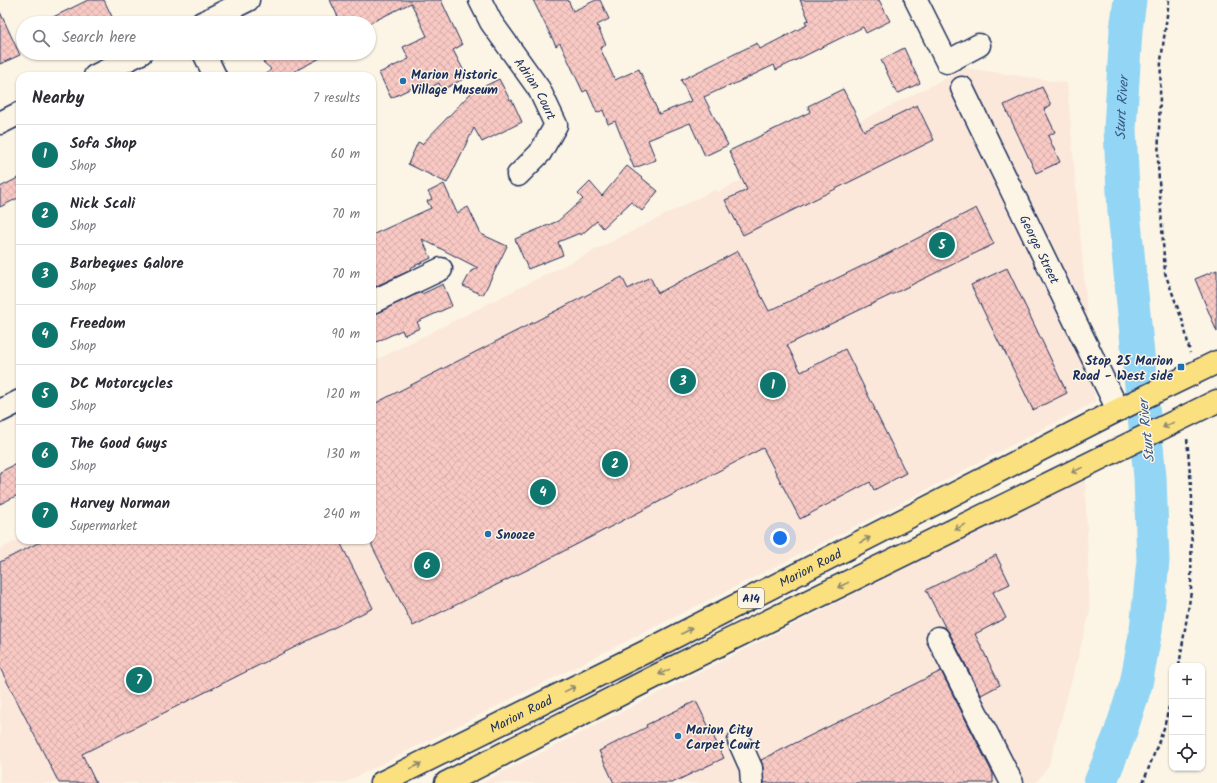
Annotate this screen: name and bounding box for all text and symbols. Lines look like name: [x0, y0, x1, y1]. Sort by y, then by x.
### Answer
search box: [16, 16, 376, 60]
text: Search here: [62, 26, 136, 50]
icon: search: [30, 27, 52, 49]
street label: Adrian Court: [508, 54, 562, 125]
place label: Marion Historic Village Museum: [411, 65, 498, 101]
water label: Sturt River: [1110, 72, 1135, 140]
marker: Marion Historic Village Museum: [398, 76, 408, 86]
text: Nearby: [32, 85, 84, 112]
text: 7 results: [313, 88, 360, 109]
text: Sofa Shop: [70, 132, 137, 156]
text: 1: [43, 144, 47, 165]
text: 60 m: [331, 144, 360, 165]
text: Shop: [70, 156, 96, 177]
text: Nick Scali: [70, 192, 135, 216]
text: 2: [41, 204, 49, 225]
text: 70 m: [332, 204, 360, 225]
street label: George Street: [1013, 212, 1065, 289]
text: Shop: [70, 216, 96, 237]
pin: 5: [929, 230, 955, 260]
text: Barbeques Galore: [70, 252, 184, 276]
text: 3: [41, 264, 49, 285]
text: 70 m: [332, 264, 360, 285]
text: Shop: [70, 276, 96, 297]
text: Freedom: [70, 312, 125, 336]
text: 4: [41, 324, 49, 345]
text: 90 m: [332, 324, 360, 345]
text: Shop: [70, 336, 96, 357]
place label: Stop 25 Marion Road - West side: [1072, 351, 1174, 387]
marker: Stop 25 Marion Road - West side: [1176, 362, 1186, 372]
pin: 3: [670, 366, 696, 396]
pin: 1: [760, 370, 786, 400]
text: DC Motorcycles: [70, 372, 173, 396]
text: 5: [42, 384, 48, 405]
text: 120 m: [326, 384, 360, 405]
water label: Sturt River: [1132, 395, 1161, 464]
text: Shop: [70, 396, 96, 417]
one-way arrow: [1163, 422, 1175, 429]
text: The Good Guys: [70, 432, 167, 456]
text: 6: [41, 444, 49, 465]
text: 130 m: [326, 444, 360, 465]
pin: 2: [602, 449, 628, 479]
text: Shop: [70, 456, 96, 477]
one-way arrow: [1071, 467, 1083, 474]
pin: 4: [530, 477, 556, 507]
text: Harvey Norman: [70, 492, 170, 516]
text: 7: [42, 504, 48, 525]
text: 240 m: [323, 504, 360, 525]
text: Supermarket: [70, 516, 137, 537]
one-way arrow: [955, 524, 967, 532]
place label: Snooze: [496, 525, 535, 546]
your location: [770, 528, 790, 548]
marker: Snooze: [483, 529, 493, 539]
one-way arrow: [859, 536, 871, 543]
street label: Marion Road: [776, 544, 846, 594]
pin: 6: [414, 550, 440, 580]
one-way arrow: [838, 581, 850, 589]
road number: A14: [738, 588, 764, 608]
one-way arrow: [680, 627, 692, 634]
map controls: [1169, 663, 1205, 771]
button: +: [1169, 663, 1205, 699]
pin: 7: [126, 665, 152, 695]
one-way arrow: [658, 669, 670, 676]
one-way arrow: [564, 685, 576, 692]
street label: Marion Road: [486, 690, 557, 740]
button: −: [1169, 699, 1205, 735]
place label: Marion City Carpet Court: [686, 720, 761, 756]
marker: Marion City Carpet Court: [673, 731, 683, 741]
button: locate: [1169, 735, 1205, 771]
one-way arrow: [410, 762, 422, 769]

